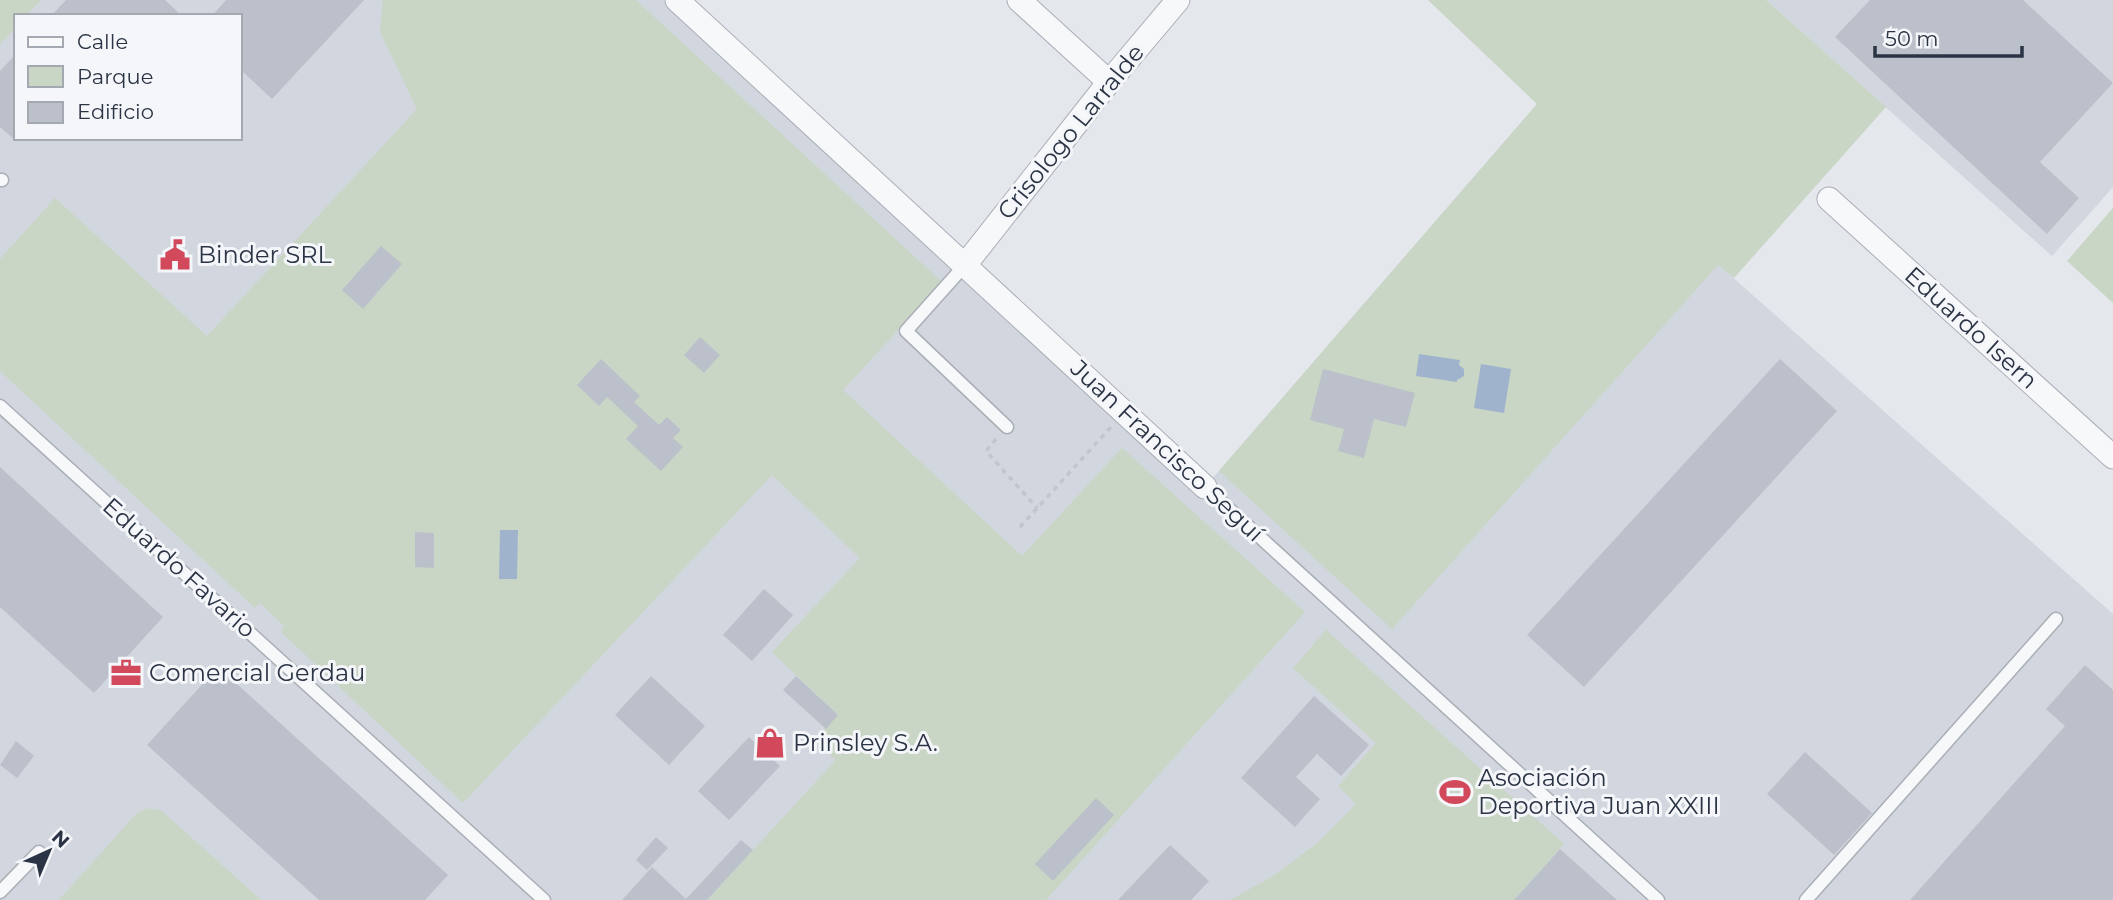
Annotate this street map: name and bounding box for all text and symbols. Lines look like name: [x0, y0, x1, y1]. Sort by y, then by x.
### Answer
legend: [14, 14, 242, 140]
scale bar: [1875, 14, 2022, 58]
text: 50 m: [1885, 26, 1939, 51]
text: Calle: [77, 29, 128, 54]
street label: Crisologo Larralde: [991, 38, 1150, 225]
text: Parque: [77, 64, 153, 89]
text: Edificio: [77, 99, 154, 124]
public building icon: Binder SRL: [158, 238, 192, 272]
place label: Binder SRL: [198, 240, 332, 269]
street label: Eduardo Isern: [1899, 260, 2044, 395]
street label: Juan Francisco Seguí: [1064, 353, 1271, 549]
street label: Eduardo Favario: [97, 491, 262, 644]
office icon: Comercial Gerdau: [109, 656, 143, 690]
place label: Comercial Gerdau: [149, 658, 365, 687]
shop icon: Prinsley S.A.: [753, 726, 787, 760]
place label: Prinsley S.A.: [793, 728, 938, 757]
place label: Asociación Deportiva Juan XXIII: [1478, 763, 1720, 820]
sports icon: Asociación Deportiva Juan XXIII: [1438, 775, 1472, 809]
north arrow: [14, 816, 84, 886]
text: N: [47, 826, 74, 853]

